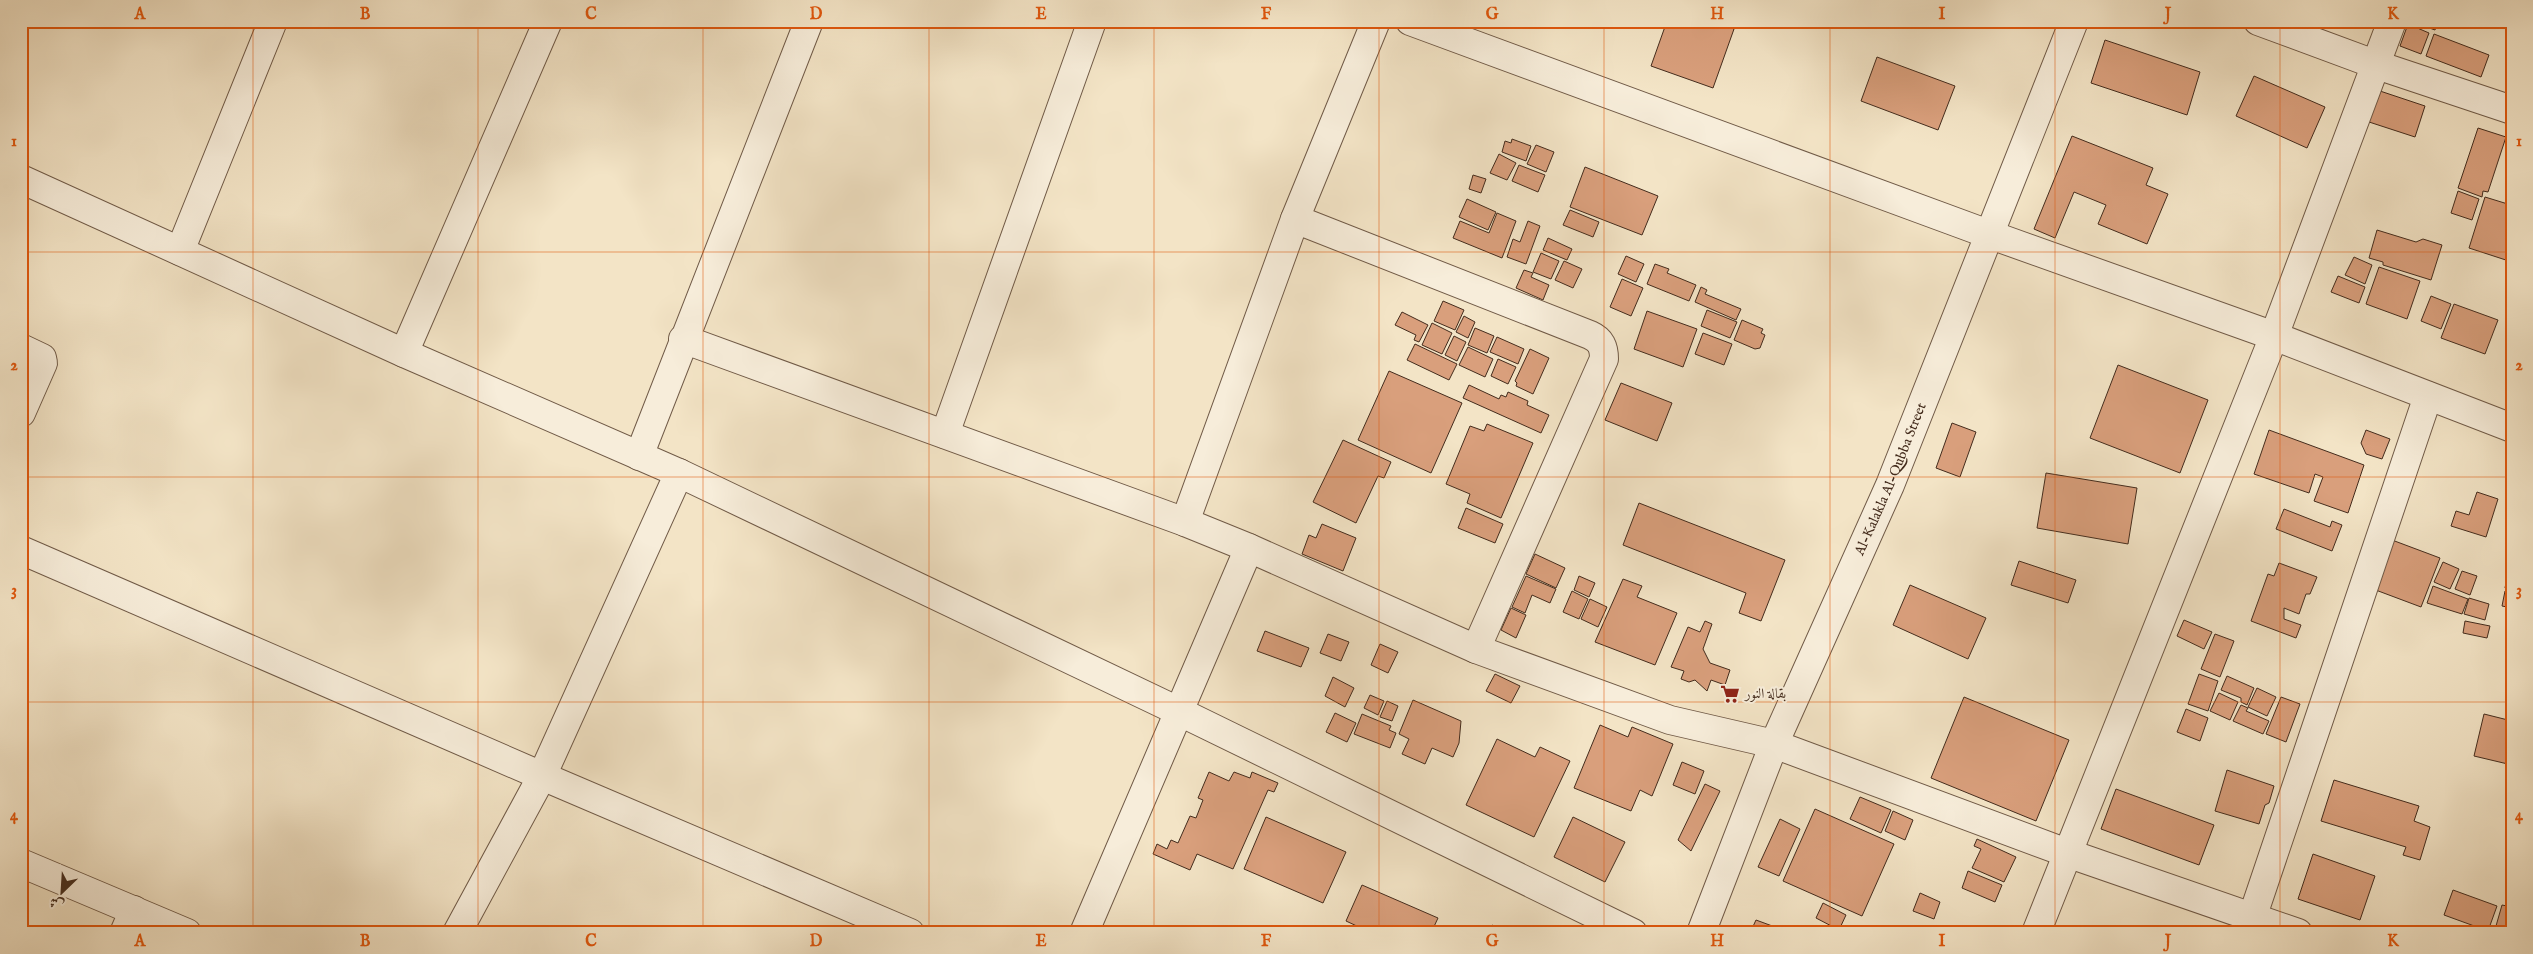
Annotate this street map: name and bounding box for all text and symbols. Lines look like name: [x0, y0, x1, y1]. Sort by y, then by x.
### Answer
text: A: [134, 5, 147, 25]
text: B: [360, 5, 371, 25]
text: C: [585, 5, 597, 25]
text: D: [810, 5, 823, 25]
text: E: [1035, 5, 1047, 25]
text: F: [1261, 5, 1272, 25]
text: G: [1486, 5, 1499, 25]
text: H: [1710, 5, 1724, 25]
text: I: [1939, 5, 1946, 25]
text: J: [2163, 5, 2172, 25]
text: K: [2387, 5, 2400, 25]
text: 1: [11, 132, 17, 152]
text: 1: [2516, 132, 2522, 152]
text: 2: [10, 356, 18, 376]
text: 2: [2515, 356, 2523, 376]
street label: Al-Kalakla Al-Qubba Street: [1850, 400, 1931, 559]
text: 3: [11, 581, 17, 601]
text: 3: [2516, 581, 2522, 601]
supermarket icon: بقالة النور: [1719, 683, 1741, 705]
place label: بقالة النور: [1743, 685, 1787, 703]
text: 4: [10, 806, 19, 826]
text: 4: [2515, 806, 2524, 826]
north arrow: [38, 866, 88, 916]
text: ش: [47, 892, 67, 914]
text: A: [134, 932, 147, 952]
text: B: [360, 932, 371, 952]
text: C: [585, 932, 597, 952]
text: D: [810, 932, 823, 952]
text: E: [1035, 932, 1047, 952]
text: F: [1261, 932, 1272, 952]
text: G: [1486, 932, 1499, 952]
text: H: [1710, 932, 1724, 952]
text: I: [1939, 932, 1946, 952]
text: J: [2163, 932, 2172, 952]
text: K: [2387, 932, 2400, 952]

